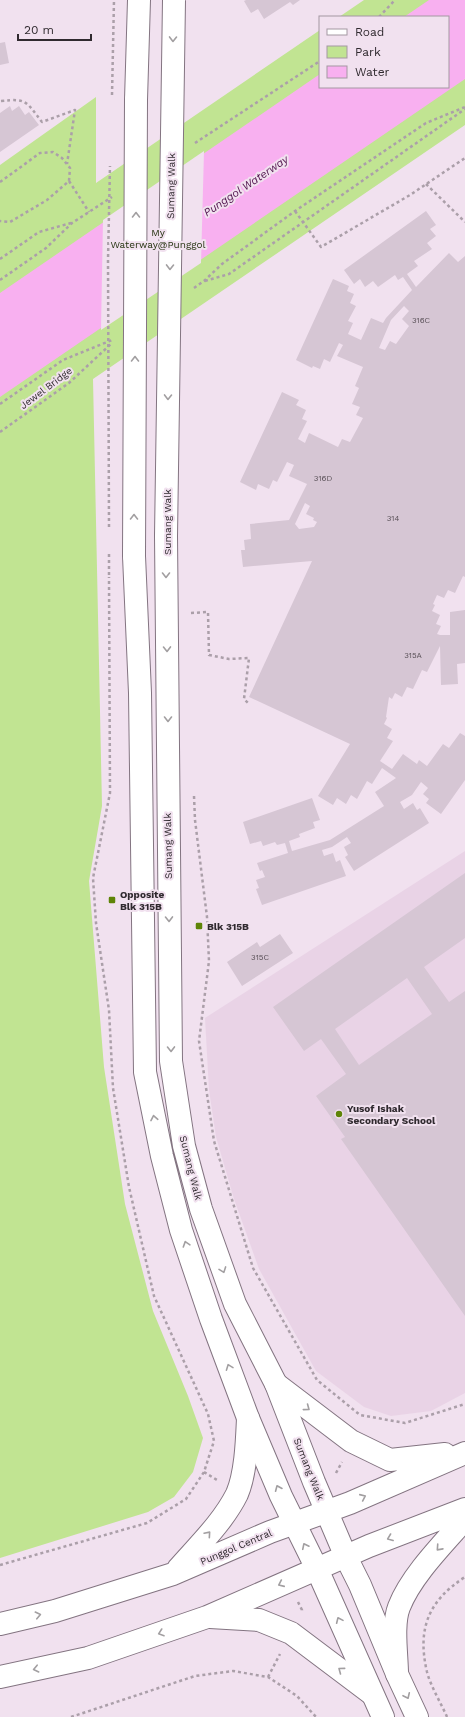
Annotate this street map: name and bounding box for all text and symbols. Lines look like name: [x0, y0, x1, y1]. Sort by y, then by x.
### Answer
scale bar: [18, 16, 91, 42]
legend: [319, 16, 449, 88]
text: 20 m: [24, 23, 54, 37]
text: Road: [355, 25, 384, 39]
one-way arrow: [169, 36, 178, 42]
text: Park: [355, 45, 381, 59]
text: Water: [355, 65, 390, 79]
water label: Punggol Waterway: [201, 152, 292, 219]
street label: Sumang Walk: [165, 153, 177, 219]
one-way arrow: [132, 212, 140, 218]
park label: My Waterway@Punggol: [110, 227, 206, 250]
one-way arrow: [166, 264, 174, 270]
house number: 316C: [412, 316, 431, 325]
one-way arrow: [131, 356, 139, 362]
street label: Jewel Bridge: [18, 365, 74, 411]
one-way arrow: [164, 394, 172, 400]
house number: 316D: [314, 474, 332, 483]
street label: Sumang Walk: [162, 489, 173, 555]
one-way arrow: [130, 514, 138, 520]
house number: 314: [387, 514, 399, 523]
one-way arrow: [162, 572, 170, 578]
one-way arrow: [163, 646, 172, 652]
house number: 315A: [404, 651, 423, 660]
one-way arrow: [164, 716, 172, 722]
street label: Sumang Walk: [162, 813, 174, 879]
place label: Opposite Blk 315B: [120, 889, 164, 912]
marker: Opposite Blk 315B: [107, 895, 117, 905]
one-way arrow: [165, 916, 173, 922]
marker: Blk 315B: [194, 921, 204, 931]
place label: Blk 315B: [207, 921, 249, 932]
house number: 315C: [251, 953, 269, 962]
one-way arrow: [167, 1046, 175, 1052]
place label: Yusof Ishak Secondary School: [347, 1103, 436, 1126]
marker: Yusof Ishak Secondary School: [334, 1109, 344, 1119]
one-way arrow: [150, 1115, 159, 1122]
street label: Sumang Walk: [178, 1135, 204, 1202]
one-way arrow: [182, 1241, 191, 1248]
one-way arrow: [218, 1267, 227, 1274]
one-way arrow: [225, 1364, 233, 1371]
one-way arrow: [303, 1403, 310, 1411]
street label: Sumang Walk: [292, 1436, 327, 1502]
one-way arrow: [274, 1484, 282, 1491]
one-way arrow: [359, 1494, 366, 1502]
street label: Punggol Central: [198, 1527, 274, 1567]
one-way arrow: [203, 1532, 210, 1539]
one-way arrow: [386, 1534, 393, 1542]
one-way arrow: [303, 1543, 310, 1550]
one-way arrow: [436, 1543, 444, 1551]
one-way arrow: [278, 1579, 285, 1587]
one-way arrow: [35, 1611, 41, 1619]
one-way arrow: [336, 1616, 344, 1624]
one-way arrow: [157, 1628, 164, 1636]
one-way arrow: [33, 1665, 39, 1673]
one-way arrow: [338, 1668, 345, 1675]
one-way arrow: [402, 1691, 410, 1699]

